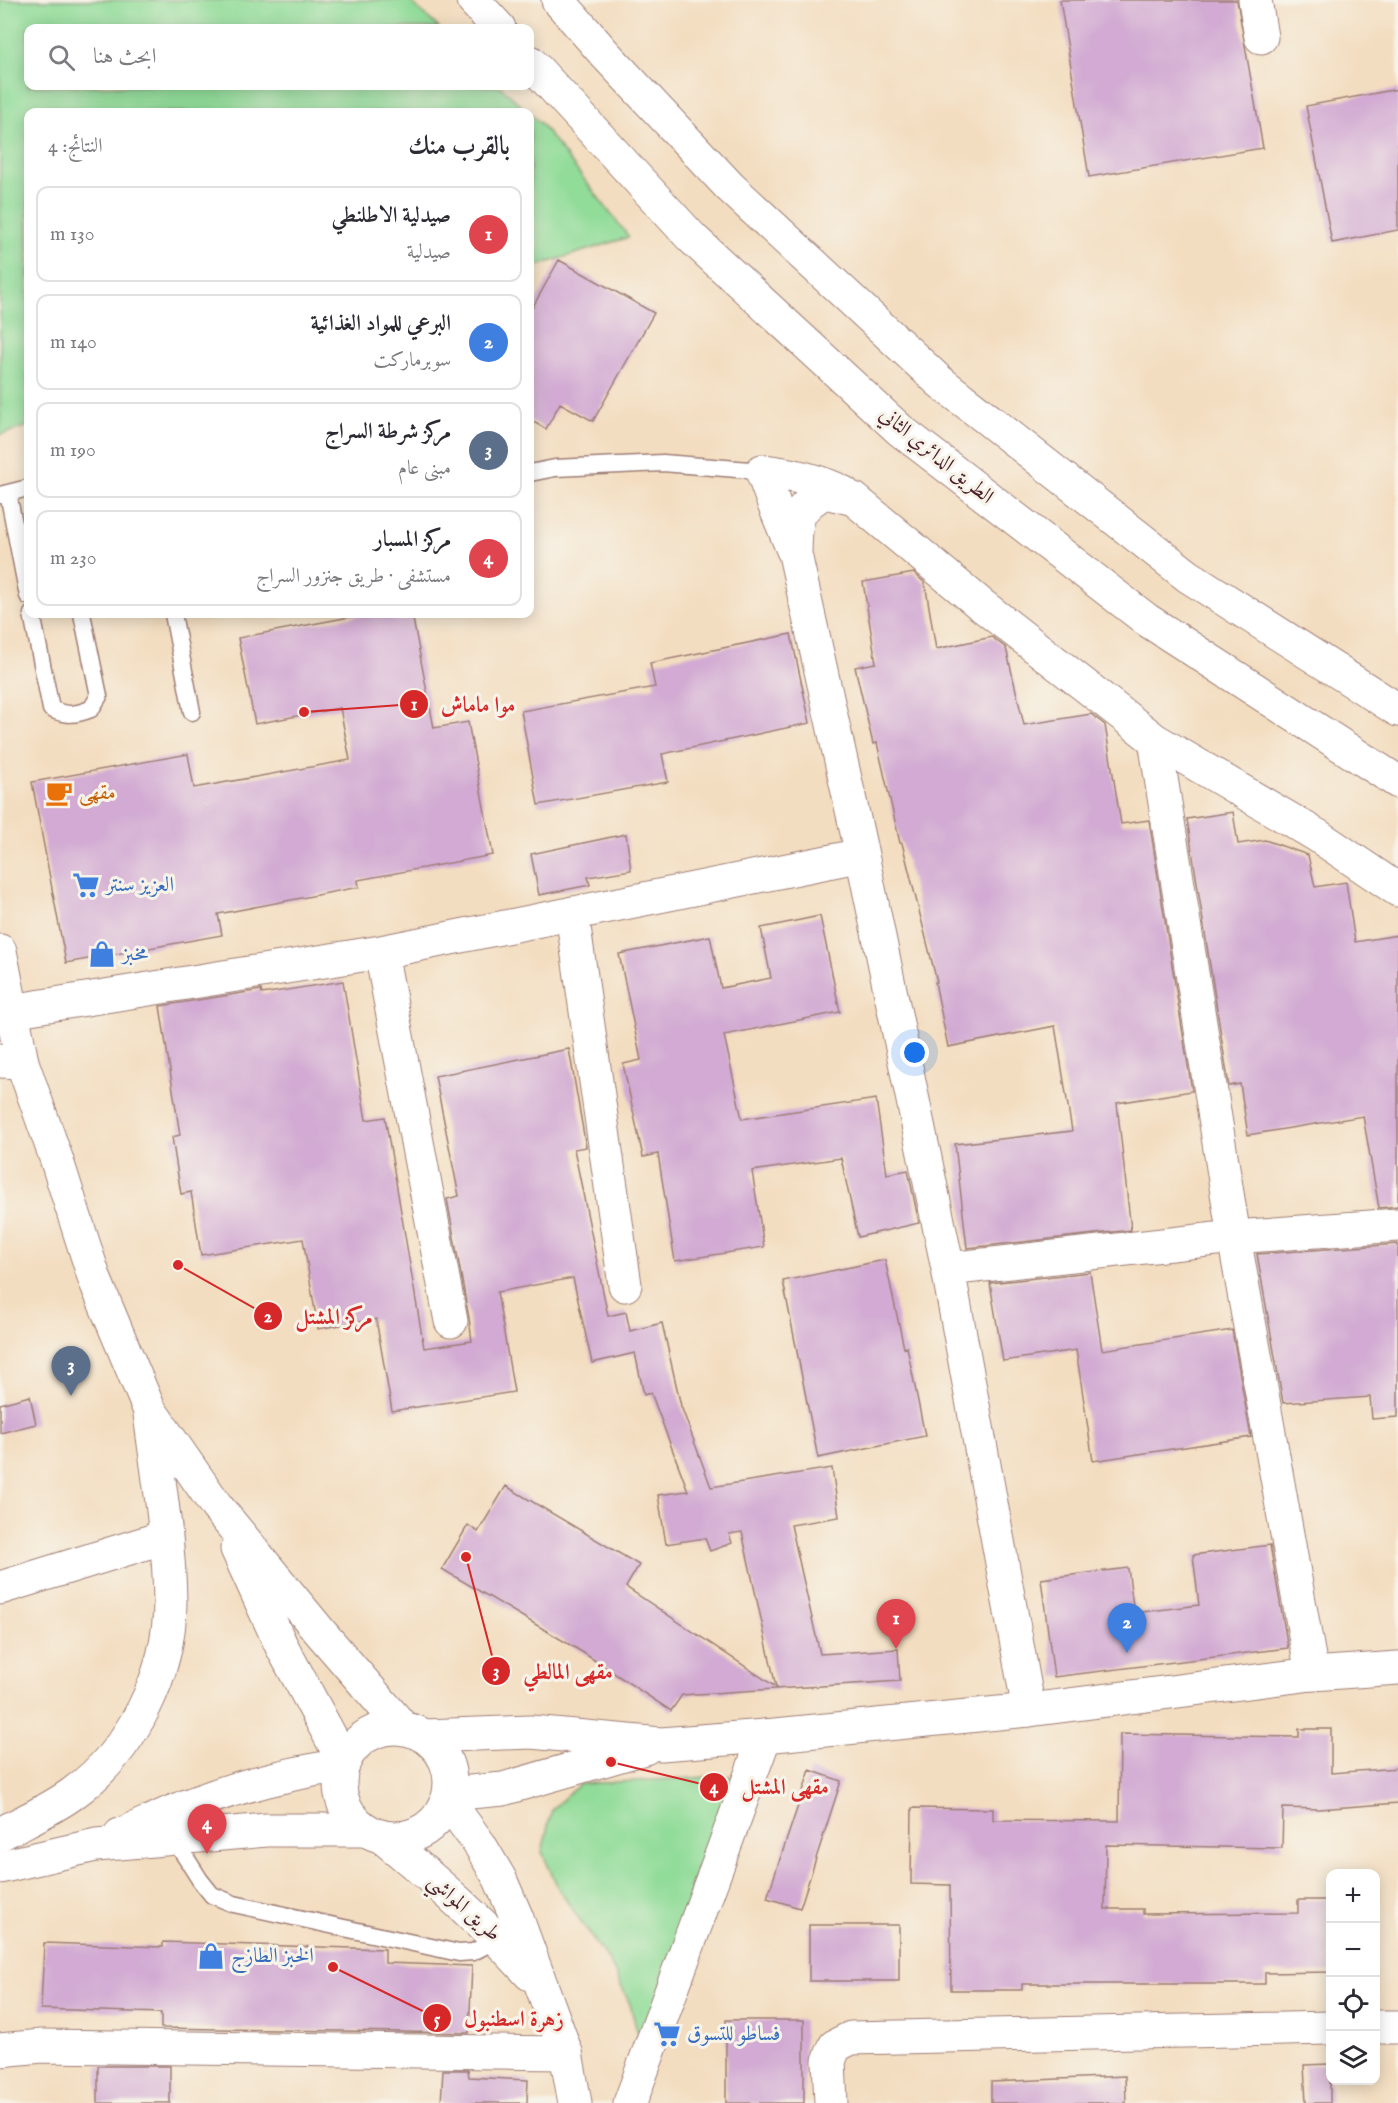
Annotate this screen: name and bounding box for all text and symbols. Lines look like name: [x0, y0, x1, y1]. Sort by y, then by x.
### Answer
search box: [24, 24, 534, 90]
icon: search: [45, 41, 78, 74]
text: ابحث هنا: [93, 43, 156, 71]
text: بالقرب منك: [408, 130, 510, 163]
text: النتائج: 4: [48, 134, 103, 159]
text: صيدلية الاطلنطي: [331, 202, 451, 230]
text: 130 m: [50, 222, 95, 247]
text: 1: [485, 222, 492, 247]
text: صيدلية: [407, 240, 451, 265]
text: البرعي للمواد الغذائية: [310, 310, 451, 338]
text: 140 m: [50, 330, 97, 355]
text: 2: [484, 330, 493, 355]
text: سوبرماركت: [373, 348, 451, 373]
street label: الطريق الدائري الثاني: [872, 402, 999, 512]
text: مركز شرطة السراج: [324, 418, 451, 446]
text: 190 m: [50, 438, 96, 463]
text: 3: [485, 438, 492, 463]
text: مبنى عام: [398, 456, 451, 481]
text: مركز المسبار: [374, 526, 451, 554]
text: 230 m: [50, 546, 97, 571]
text: 4: [484, 546, 493, 571]
text: مستشفى · طريق جنزور السراج: [256, 564, 451, 589]
callout: موا ماماش: [399, 684, 528, 724]
text: موا ماماش: [441, 692, 515, 720]
text: 1: [411, 694, 418, 717]
cafe icon: مقهى: [44, 778, 74, 808]
place label: مقهى: [79, 780, 116, 807]
supermarket icon: العزيز سنتر: [71, 870, 101, 900]
place label: العزيز سنتر: [104, 872, 174, 899]
shop icon: مخبز: [87, 939, 117, 969]
place label: مخبز: [120, 941, 148, 968]
your location: [900, 1038, 929, 1067]
callout: مركز المشتل: [253, 1296, 385, 1336]
text: مركز المشتل: [295, 1304, 373, 1333]
text: 2: [264, 1306, 273, 1329]
pin: 3: [52, 1346, 90, 1396]
pin: 1: [876, 1600, 916, 1649]
pin: 2: [1108, 1604, 1146, 1653]
callout: مقهى المالطي: [481, 1651, 625, 1691]
text: مقهى المالطي: [523, 1659, 613, 1692]
text: 3: [493, 1661, 499, 1684]
callout: مقهى المشتل: [699, 1767, 841, 1807]
text: مقهى المشتل: [741, 1774, 829, 1802]
text: 4: [710, 1777, 720, 1800]
pin: 4: [188, 1804, 226, 1854]
street label: طريق المواشي: [418, 1868, 506, 1952]
map controls: [1326, 1869, 1380, 2085]
button: +: [1326, 1869, 1380, 1923]
button: −: [1326, 1923, 1380, 1977]
shop icon: الخبز الطازج: [196, 1941, 226, 1971]
place label: الخبز الطازج: [231, 1943, 314, 1974]
button: locate: [1326, 1977, 1380, 2031]
callout: زهرة اسطنبول: [422, 1998, 577, 2038]
text: زهرة اسطنبول: [464, 2006, 564, 2034]
text: 5: [434, 2009, 441, 2032]
supermarket icon: فساطو للتسوق: [652, 2019, 682, 2049]
place label: فساطو للتسوق: [687, 2021, 780, 2048]
button: layers: [1326, 2031, 1380, 2085]

